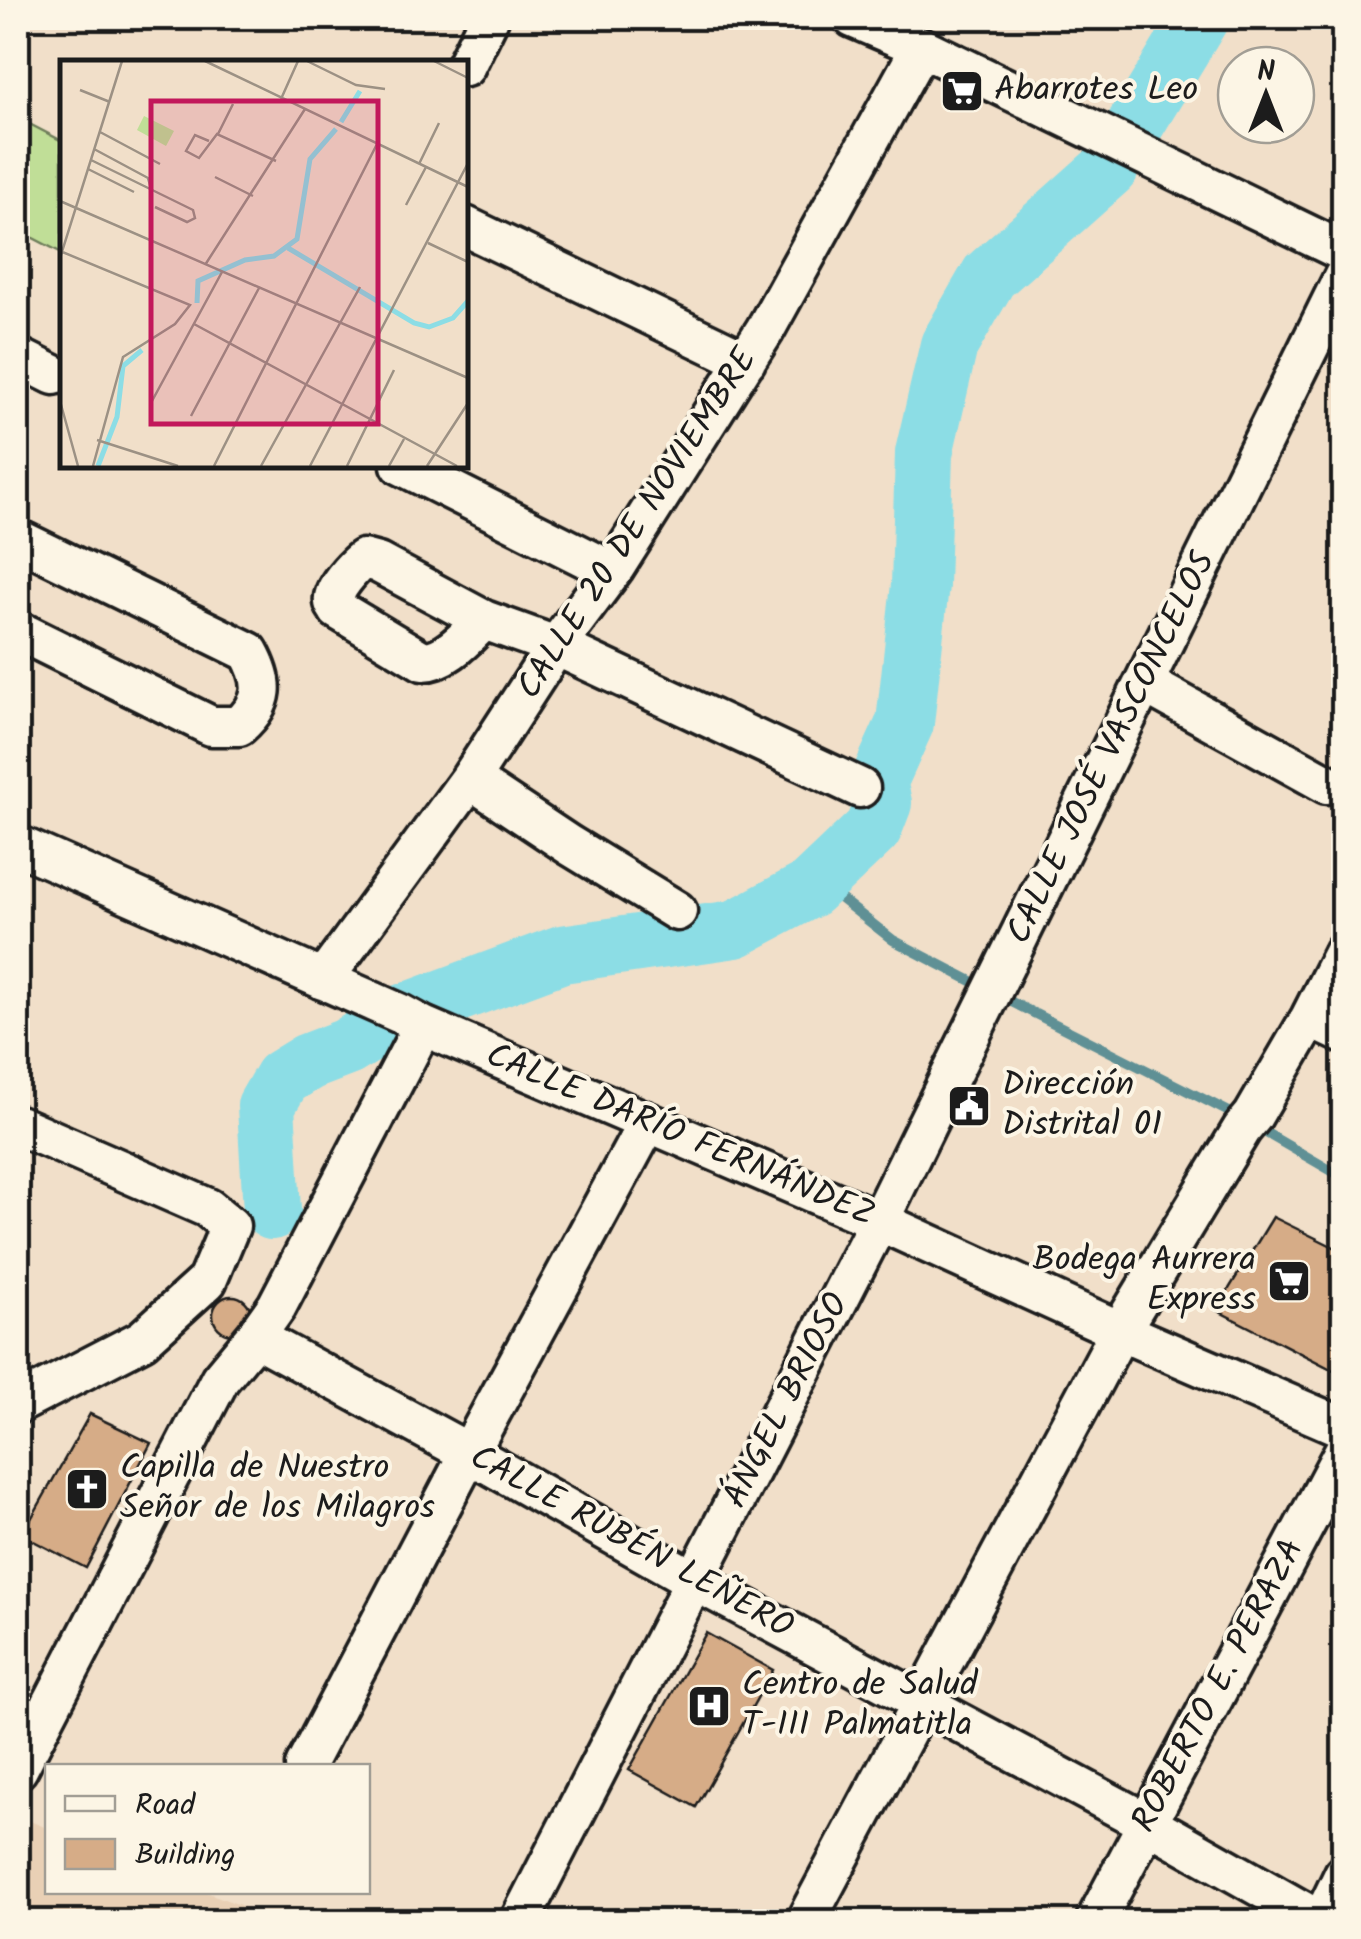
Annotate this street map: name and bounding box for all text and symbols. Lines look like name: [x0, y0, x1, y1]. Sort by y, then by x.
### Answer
north arrow: [1216, 45, 1316, 145]
text: N: [1257, 50, 1275, 95]
inset map: [60, 60, 468, 468]
place label: Abarrotes Leo: [994, 63, 1198, 119]
supermarket icon: Abarrotes Leo: [939, 68, 985, 114]
street label: CALLE 20 DE NOVIEMBRE: [503, 336, 774, 711]
street label: CALLE JOSÉ VASCONCELOS: [992, 542, 1232, 954]
street label: CALLE DARÍO FERNÁNDEZ: [477, 1029, 883, 1243]
place label: Dirección Distrital 01: [1002, 1058, 1162, 1154]
public building icon: Dirección Distrital 01: [946, 1083, 992, 1129]
place label: Bodega Aurrera Express: [1033, 1233, 1256, 1329]
supermarket icon: Bodega Aurrera Express: [1266, 1258, 1312, 1304]
street label: ÁNGEL BRIOSO: [709, 1284, 865, 1518]
street label: CALLE RUBÉN LEÑERO: [459, 1431, 803, 1655]
place label: Capilla de Nuestro Señor de los Milagros: [120, 1441, 435, 1537]
church icon: Capilla de Nuestro Señor de los Milagros: [64, 1466, 110, 1512]
street label: ROBERTO E. PERAZA: [1118, 1529, 1320, 1843]
place label: Centro de Salud T-III Palmatitla: [742, 1658, 979, 1754]
hospital icon: Centro de Salud T-III Palmatitla: [686, 1683, 732, 1729]
legend: [45, 1764, 370, 1894]
text: Road: [135, 1782, 196, 1830]
text: Building: [135, 1832, 235, 1880]

